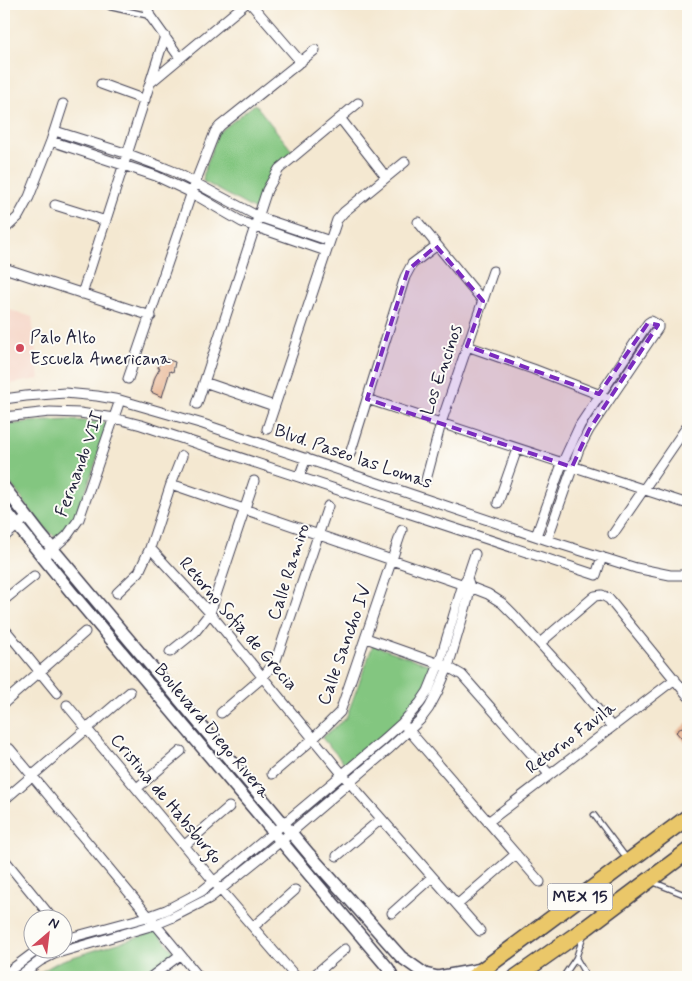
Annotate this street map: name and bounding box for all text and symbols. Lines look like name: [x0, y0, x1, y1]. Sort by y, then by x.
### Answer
street label: Los Encinos: [415, 322, 469, 418]
place label: Palo Alto Escuela Americana: [30, 326, 171, 371]
marker: Palo Alto Escuela Americana: [14, 342, 26, 354]
street label: Fernando VII: [50, 408, 110, 520]
street label: Blvd. Paseo las Lomas: [271, 419, 435, 495]
street label: Calle Ramiro: [262, 521, 316, 623]
street label: Retorno Sofia de Grecia: [173, 552, 303, 696]
street label: Calle Sancho IV: [312, 581, 378, 709]
street label: Boulevard Diego Rivera: [149, 659, 276, 804]
street label: Retorno Favila: [521, 696, 621, 780]
street label: Cristina de Habsburgo: [103, 729, 228, 870]
road number: MEX 15: [548, 884, 612, 910]
north arrow: [22, 908, 72, 958]
text: N: [45, 913, 62, 934]

